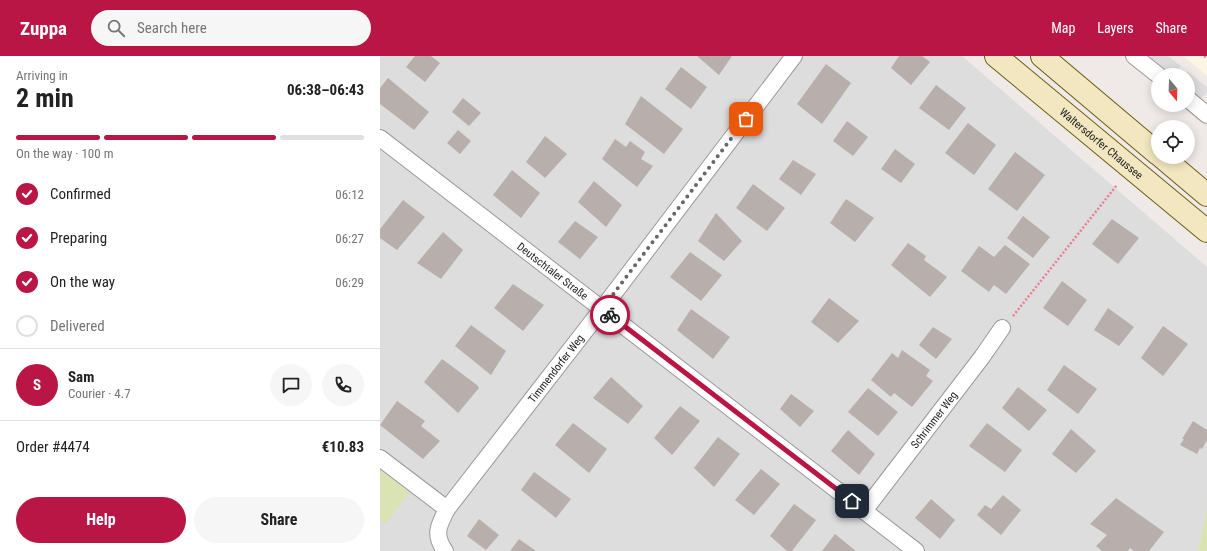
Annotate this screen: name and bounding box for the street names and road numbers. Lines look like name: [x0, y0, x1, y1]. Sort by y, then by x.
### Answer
street label: Waltersdorfer Chaussee: [1057, 105, 1146, 182]
street label: Deutschtaler Straße: [515, 240, 591, 302]
street label: Timmendorfer Weg: [525, 332, 586, 405]
street label: Schrimmer Weg: [908, 389, 960, 451]

